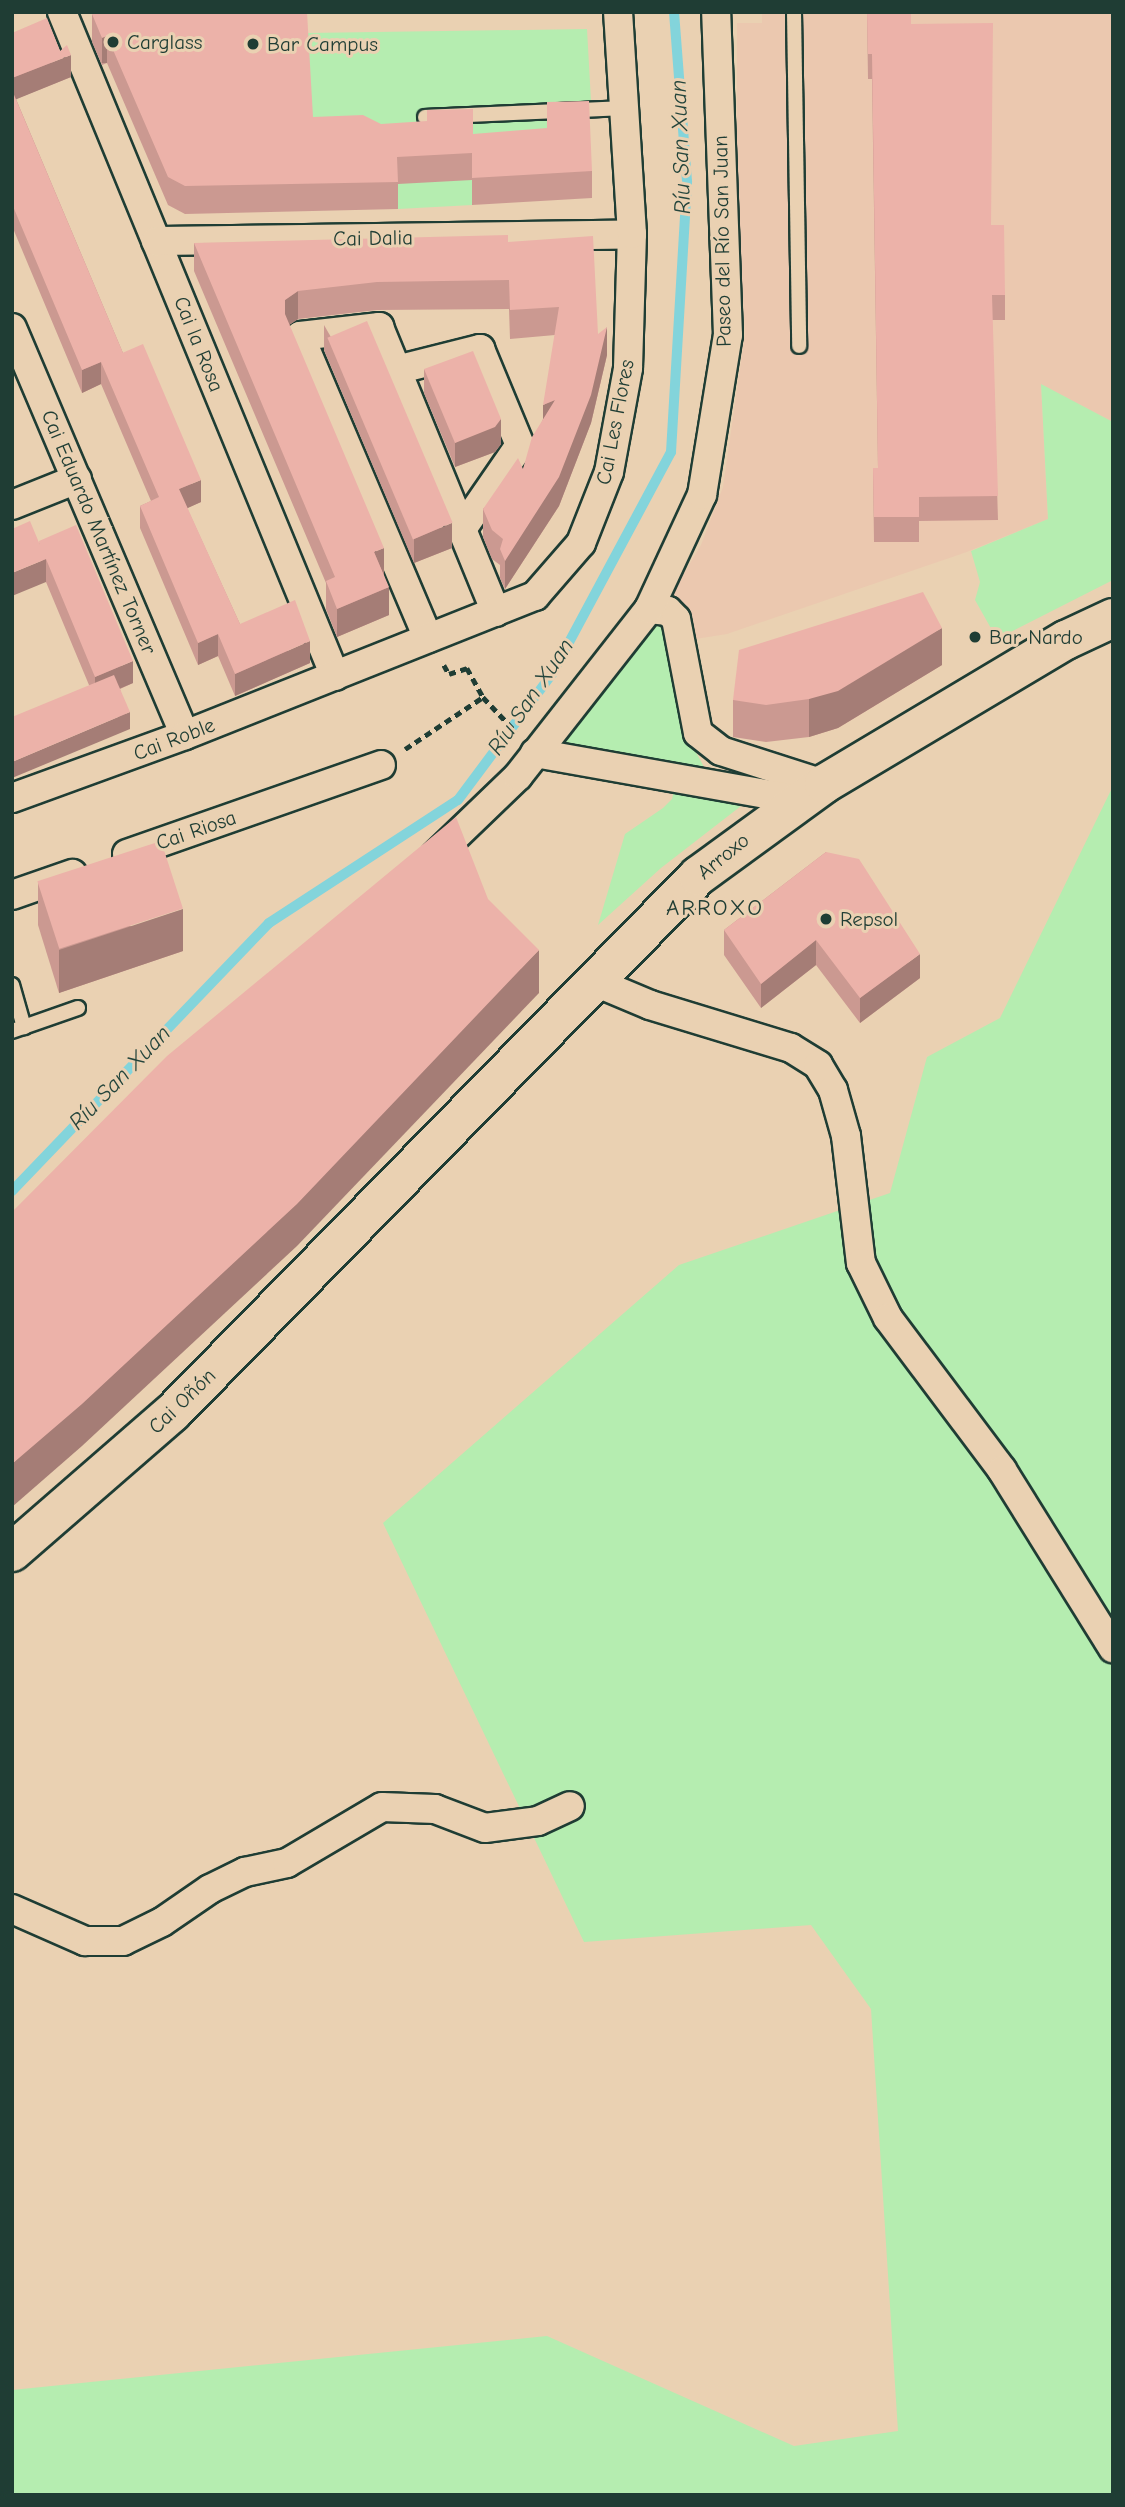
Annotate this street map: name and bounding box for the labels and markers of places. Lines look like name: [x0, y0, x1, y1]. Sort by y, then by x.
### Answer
place label: Carglass: [127, 29, 202, 55]
place label: Bar Campus: [267, 31, 378, 57]
marker: Carglass: [105, 34, 121, 50]
marker: Bar Campus: [245, 36, 261, 52]
place label: Bar Nardo: [989, 624, 1083, 650]
marker: Bar Nardo: [967, 629, 983, 645]
place label: Repsol: [840, 906, 898, 932]
marker: Repsol: [818, 911, 834, 927]

